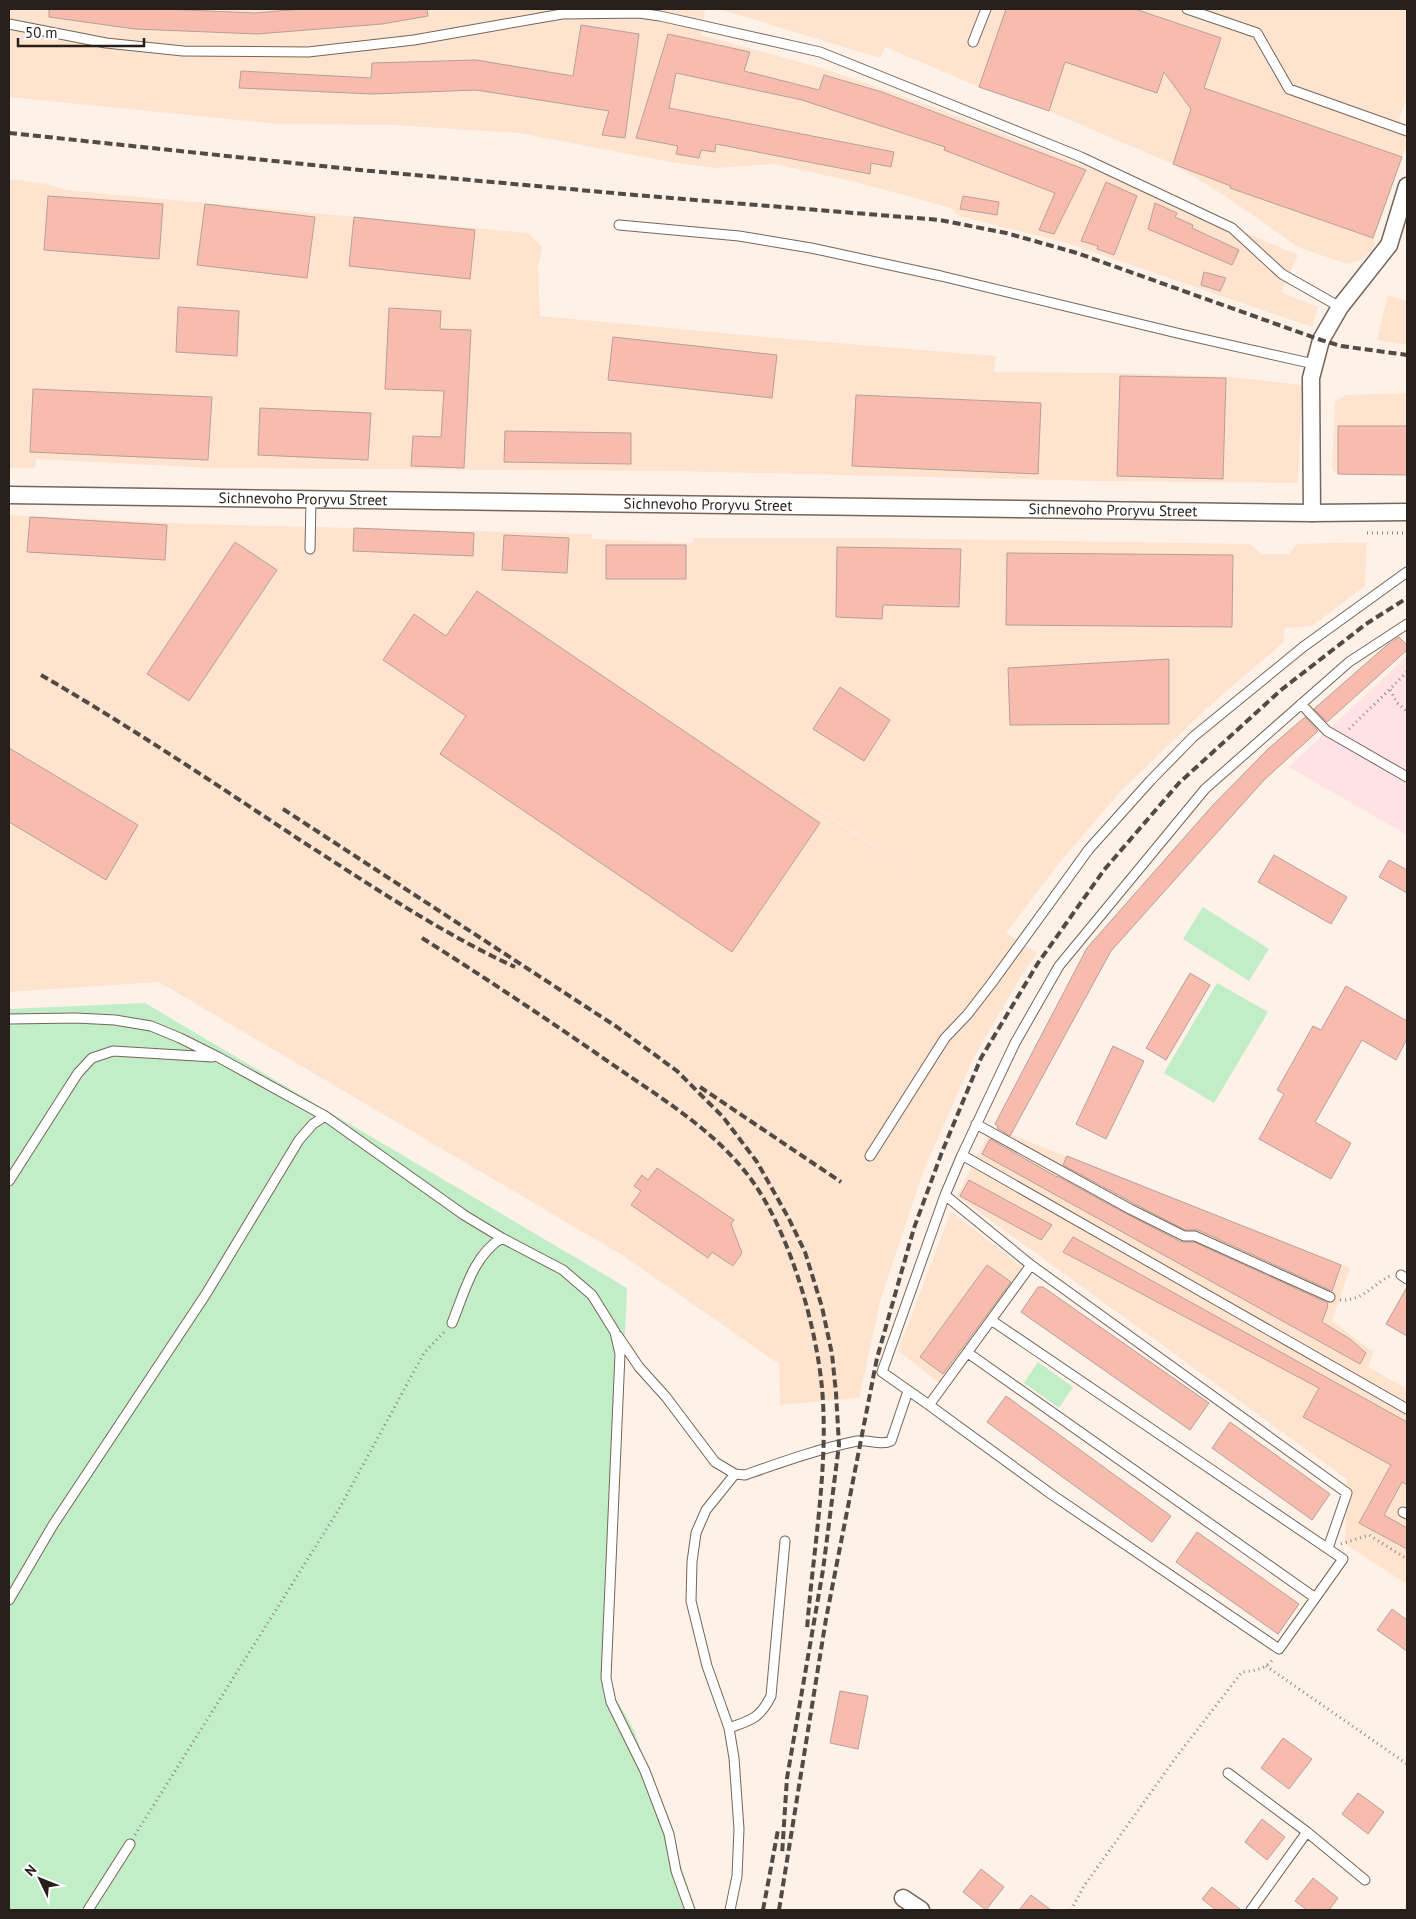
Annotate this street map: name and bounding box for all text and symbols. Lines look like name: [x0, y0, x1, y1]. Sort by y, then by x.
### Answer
scale bar: [18, 15, 144, 47]
text: 50 m: [25, 23, 58, 42]
street label: Sichnevoho Proryvu Street: [218, 488, 388, 509]
street label: Sichnevoho Proryvu Street: [623, 493, 792, 515]
street label: Sichnevoho Proryvu Street: [1028, 499, 1197, 520]
north arrow: [15, 1854, 65, 1904]
text: N: [21, 1861, 40, 1880]

